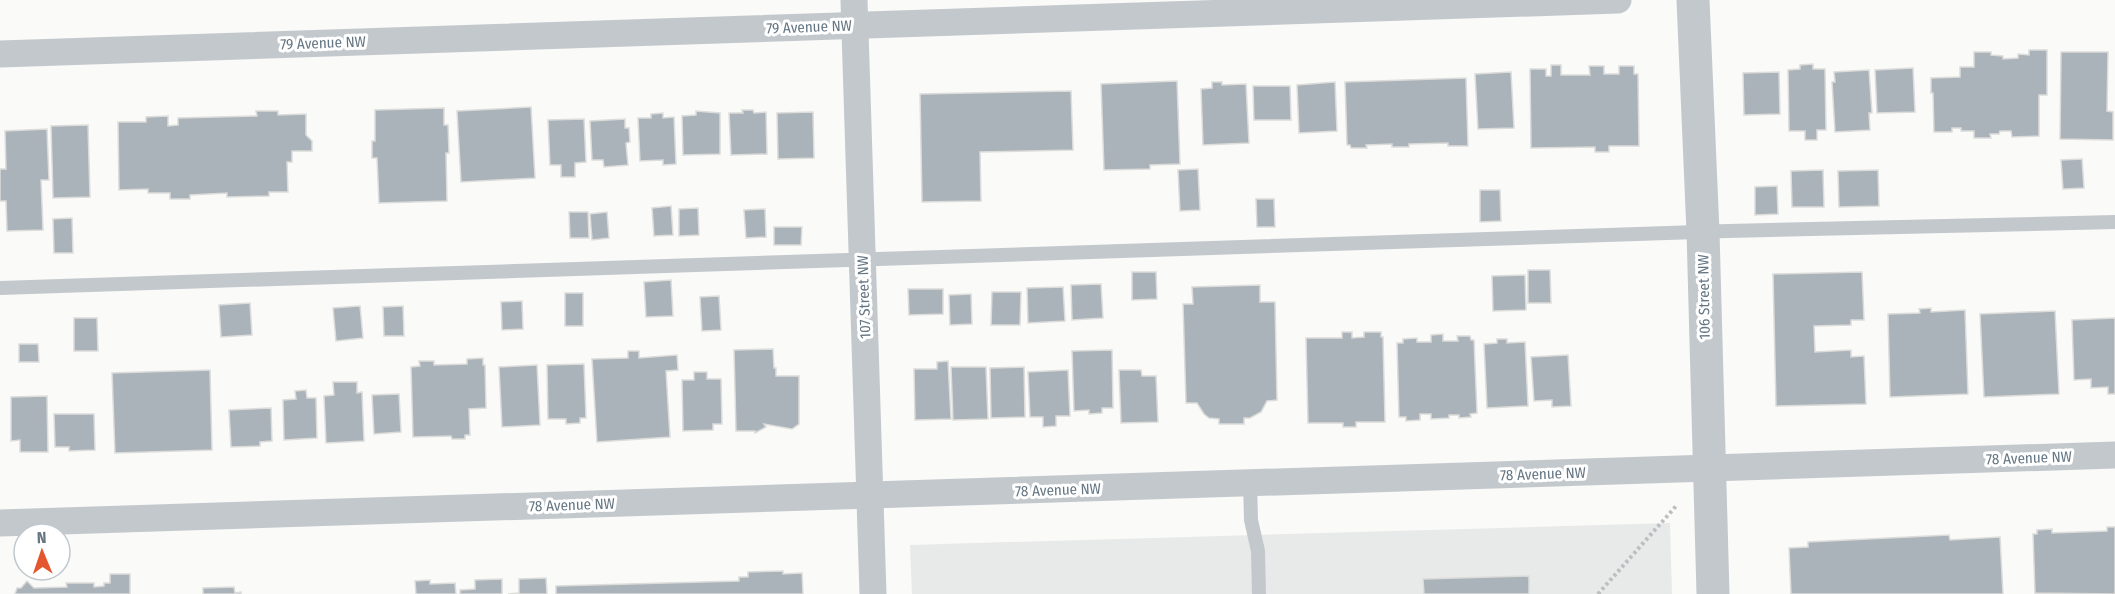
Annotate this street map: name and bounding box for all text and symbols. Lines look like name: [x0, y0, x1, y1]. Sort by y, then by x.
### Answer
street label: 79 Avenue NW: [766, 17, 852, 37]
street label: 79 Avenue NW: [280, 33, 366, 53]
street label: 106 Street NW: [1694, 254, 1714, 340]
street label: 107 Street NW: [854, 255, 874, 339]
street label: 78 Avenue NW: [1986, 448, 2072, 468]
street label: 78 Avenue NW: [1500, 464, 1586, 484]
street label: 78 Avenue NW: [1015, 480, 1101, 500]
street label: 78 Avenue NW: [529, 495, 615, 515]
north arrow: [12, 522, 72, 582]
text: N: [36, 528, 47, 547]

